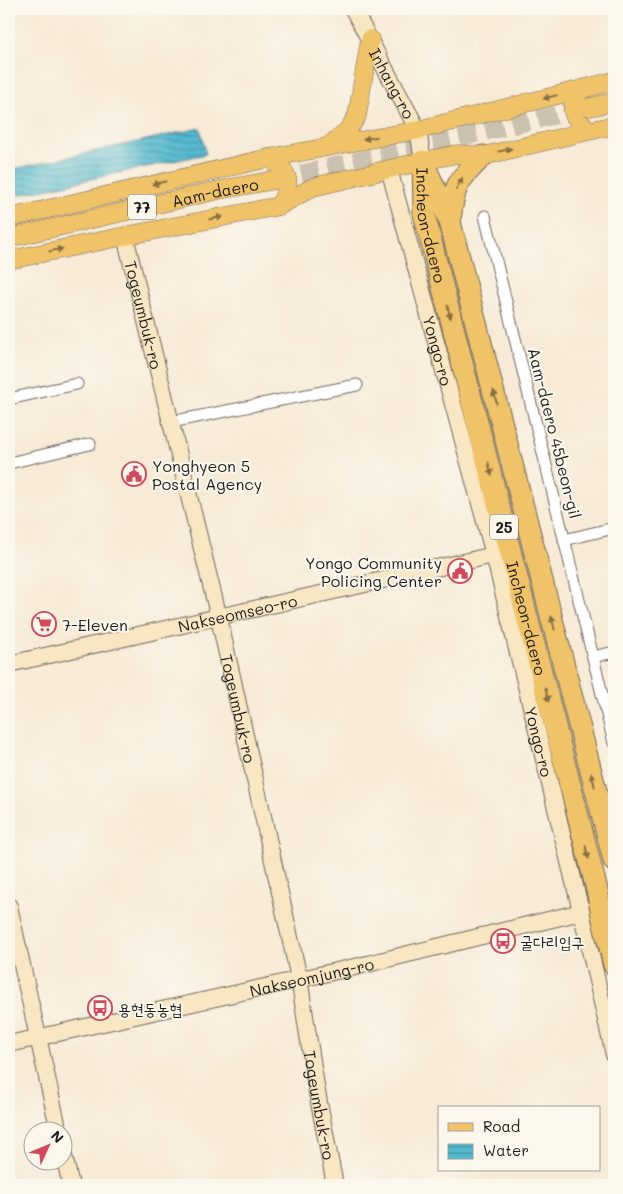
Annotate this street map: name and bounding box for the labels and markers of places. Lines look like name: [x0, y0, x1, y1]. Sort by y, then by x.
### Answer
place label: Yonghyeon 5 Postal Agency: [152, 455, 262, 494]
public building icon: Yonghyeon 5 Postal Agency: [121, 461, 147, 487]
place label: Yongo Community Policing Center: [305, 552, 442, 591]
public building icon: Yongo Community Policing Center: [447, 558, 473, 584]
supermarket icon: 7-Eleven: [31, 611, 57, 637]
place label: 7-Eleven: [62, 614, 128, 635]
bus stop icon: 굴다리입구: [490, 928, 516, 954]
place label: 굴다리입구: [520, 931, 584, 952]
bus stop icon: 용현동농협: [87, 995, 113, 1021]
place label: 용현동농협: [118, 998, 182, 1019]

